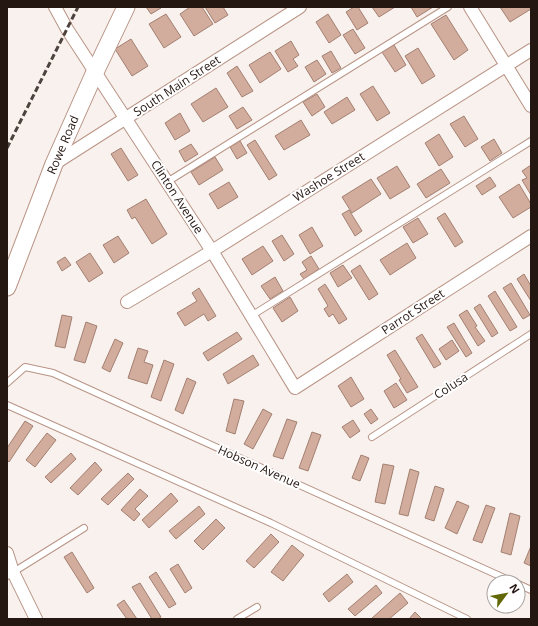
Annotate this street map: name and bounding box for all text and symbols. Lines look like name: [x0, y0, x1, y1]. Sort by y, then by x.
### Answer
street label: South Main Street: [130, 51, 223, 120]
street label: Rowe Road: [43, 113, 83, 177]
street label: Washoe Street: [290, 148, 368, 205]
street label: Clinton Avenue: [147, 157, 208, 237]
street label: Parrot Street: [378, 285, 447, 338]
street label: Colusa: [430, 368, 471, 403]
street label: Hobson Avenue: [215, 441, 303, 492]
north arrow: [486, 574, 526, 614]
text: N: [506, 581, 524, 596]

